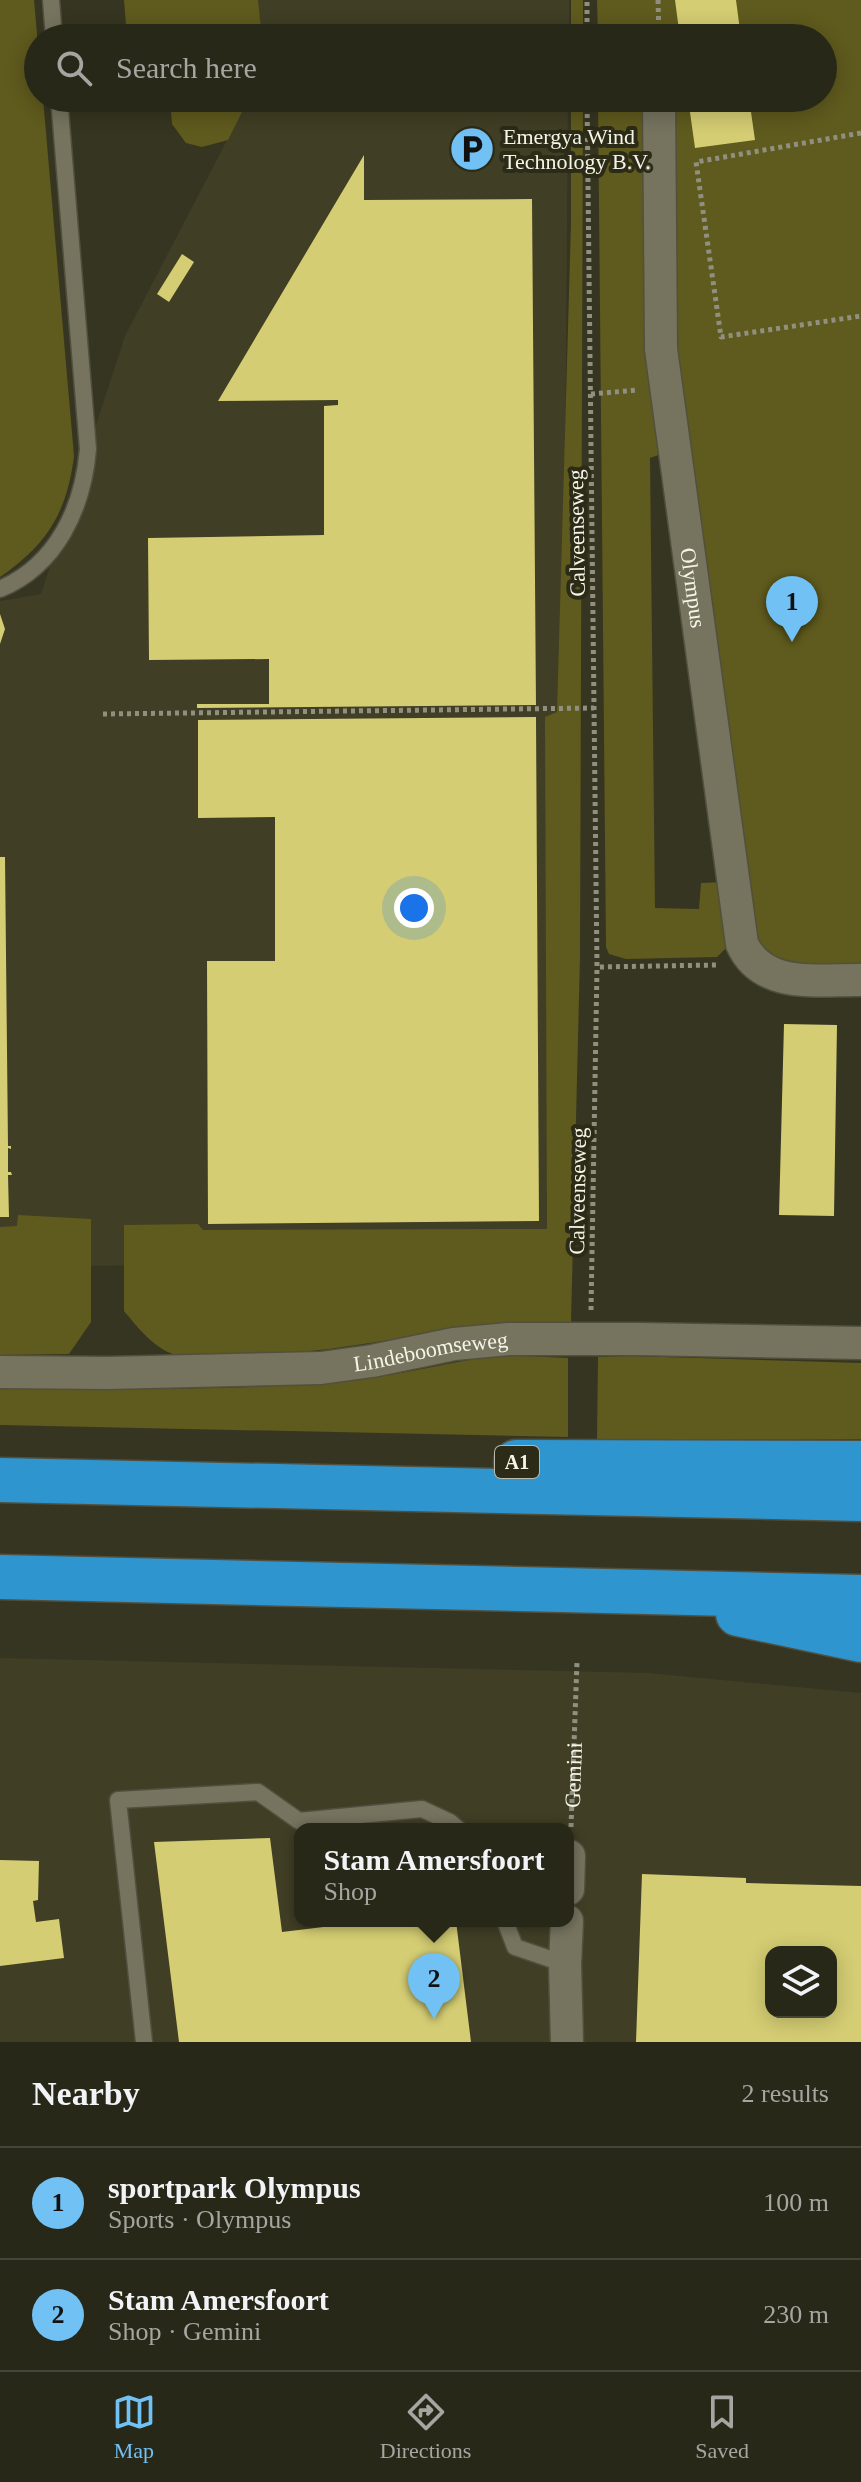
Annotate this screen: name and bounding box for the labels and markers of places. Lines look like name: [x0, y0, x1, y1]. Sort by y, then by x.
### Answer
place label: Emergya Wind Technology B.V.: [503, 124, 651, 174]
parking icon: Emergya Wind Technology B.V.: [448, 125, 496, 173]
pin: 1: [766, 576, 818, 642]
pin: 2: [408, 1953, 460, 2019]

